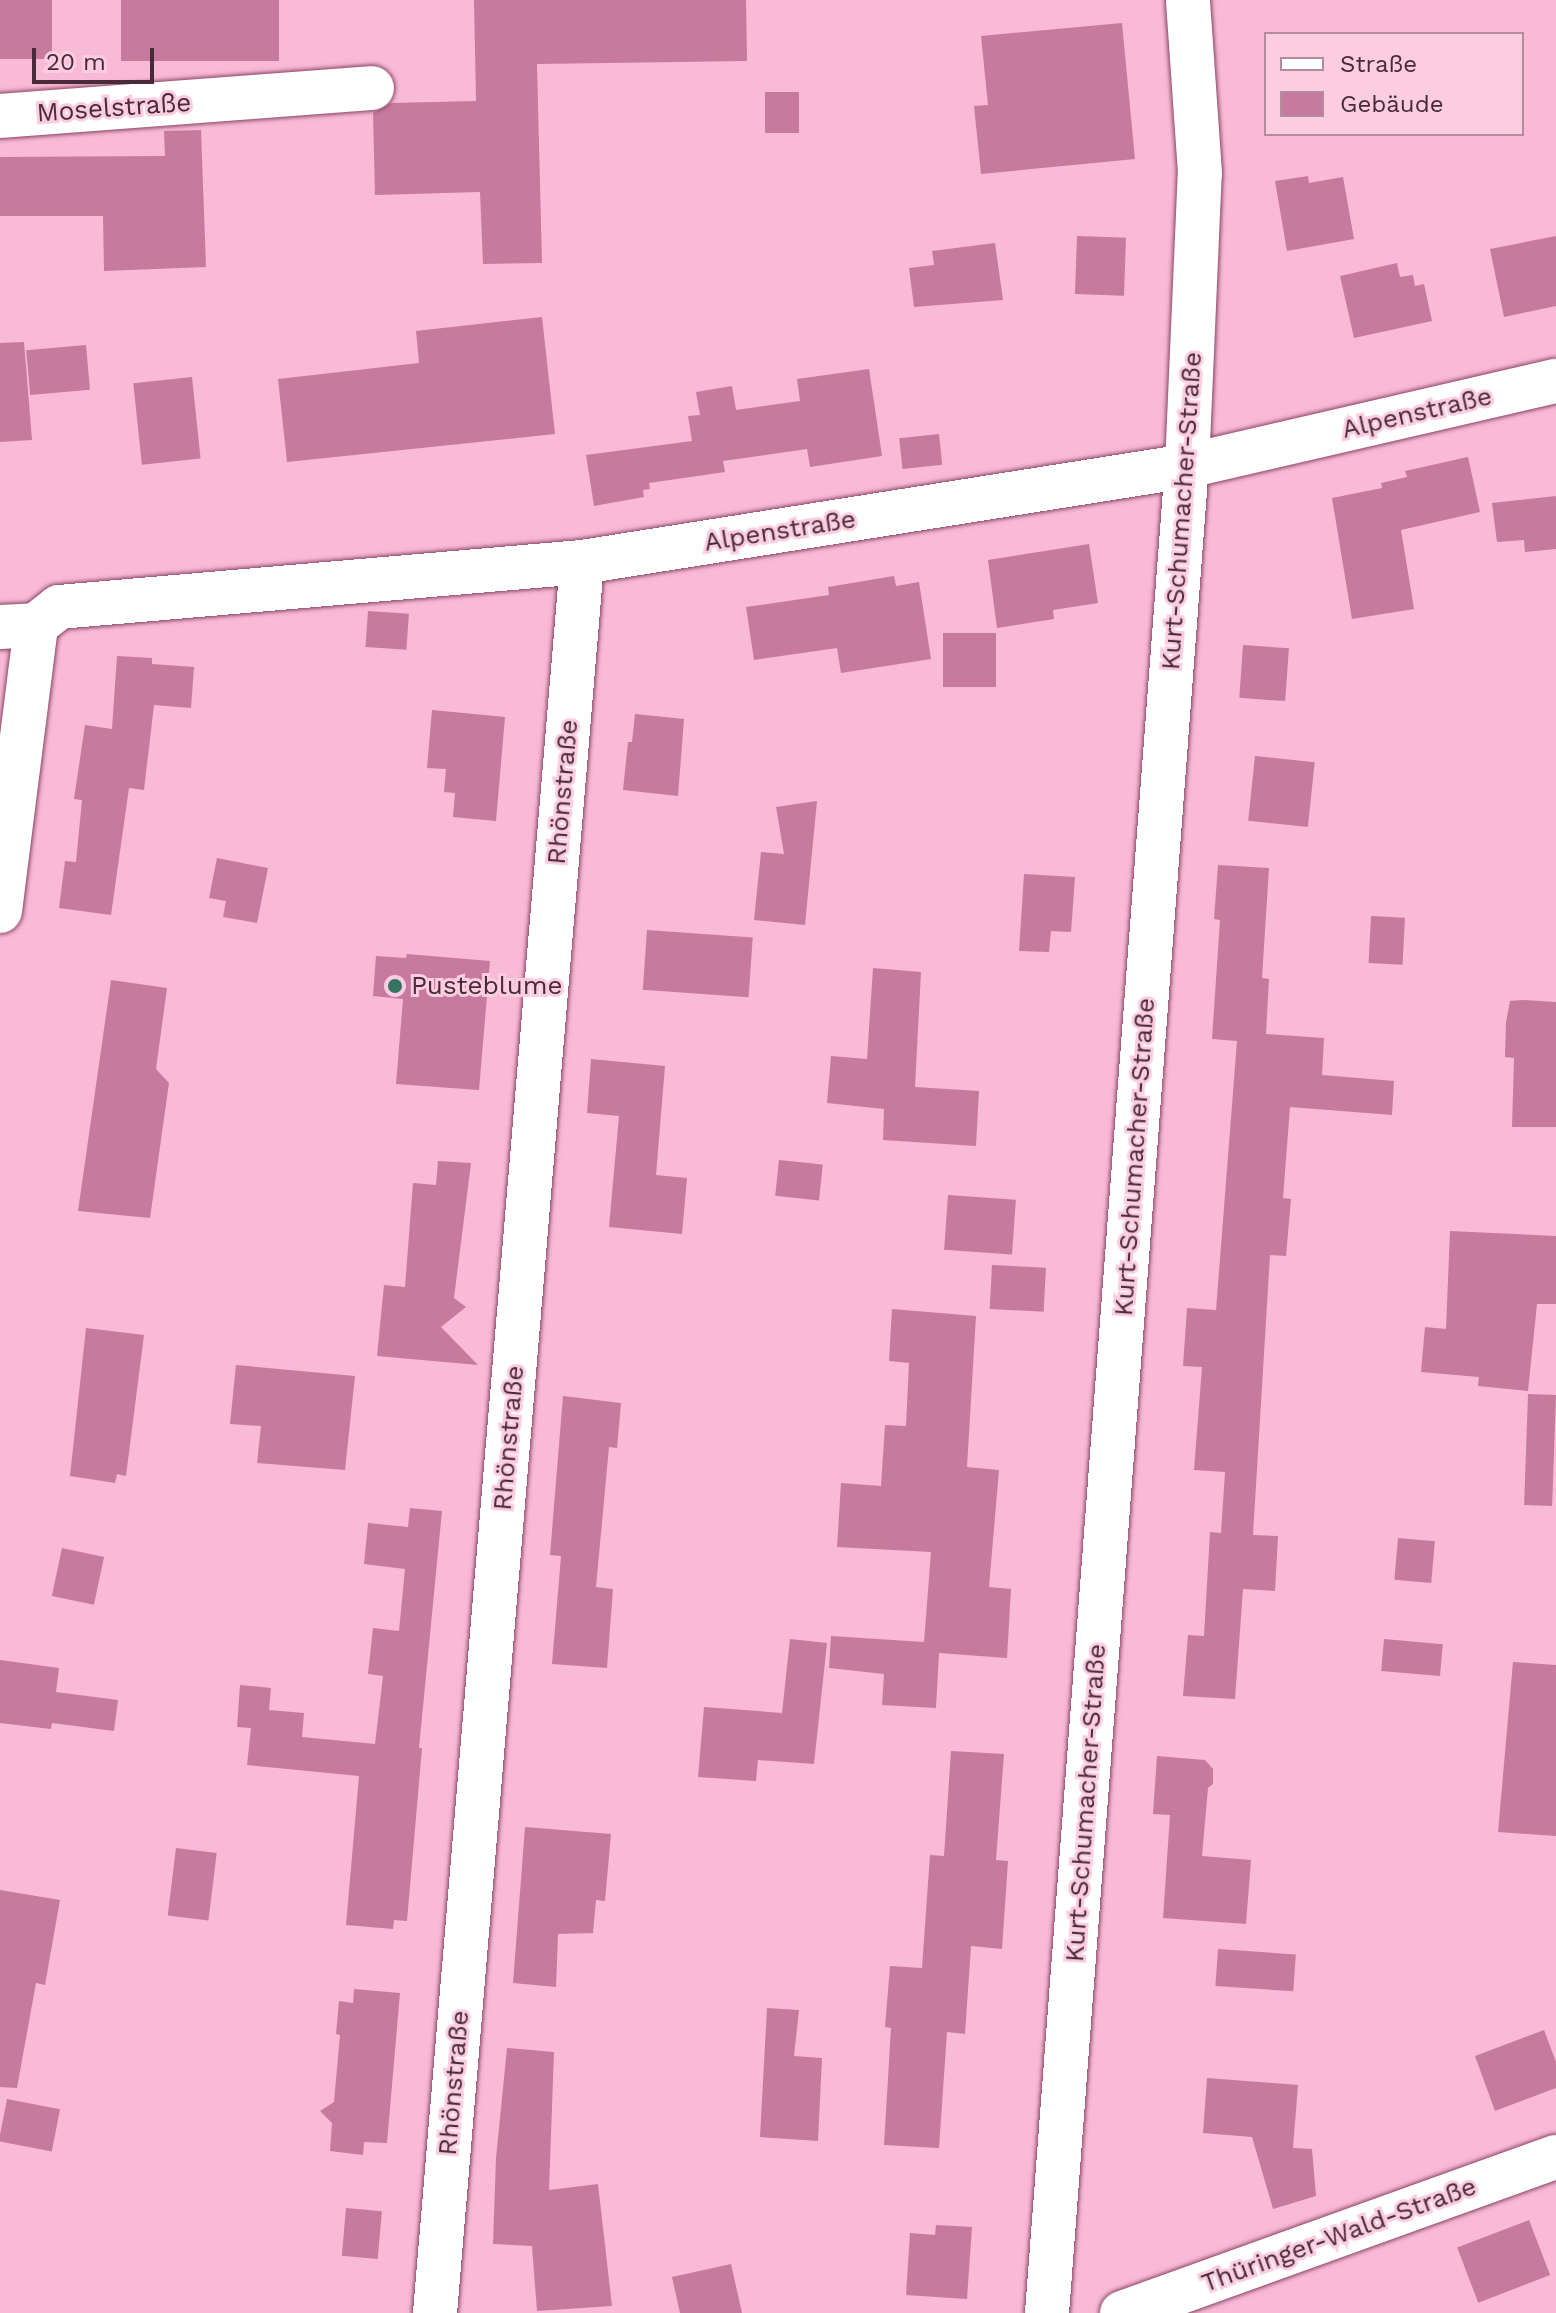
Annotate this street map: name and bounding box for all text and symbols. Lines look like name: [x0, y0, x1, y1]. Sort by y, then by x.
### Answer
scale bar: [36, 32, 158, 82]
legend: [1264, 32, 1524, 136]
text: 20 m: [46, 48, 106, 76]
text: Straße: [1340, 50, 1417, 78]
street label: Moselstraße: [36, 87, 192, 129]
text: Gebäude: [1340, 90, 1444, 118]
street label: Kurt-Schumacher-Straße: [1155, 351, 1209, 671]
street label: Alpenstraße: [1339, 381, 1495, 445]
street label: Alpenstraße: [702, 504, 858, 558]
street label: Rhönstraße: [541, 718, 585, 866]
place label: Pusteblume: [411, 970, 563, 1002]
marker: Pusteblume: [386, 977, 404, 995]
street label: Kurt-Schumacher-Straße: [1108, 997, 1162, 1317]
street label: Rhönstraße: [487, 1364, 531, 1512]
street label: Kurt-Schumacher-Straße: [1059, 1643, 1113, 1963]
street label: Rhönstraße: [432, 2009, 476, 2157]
street label: Thüringer-Wald-Straße: [1197, 2171, 1481, 2299]

